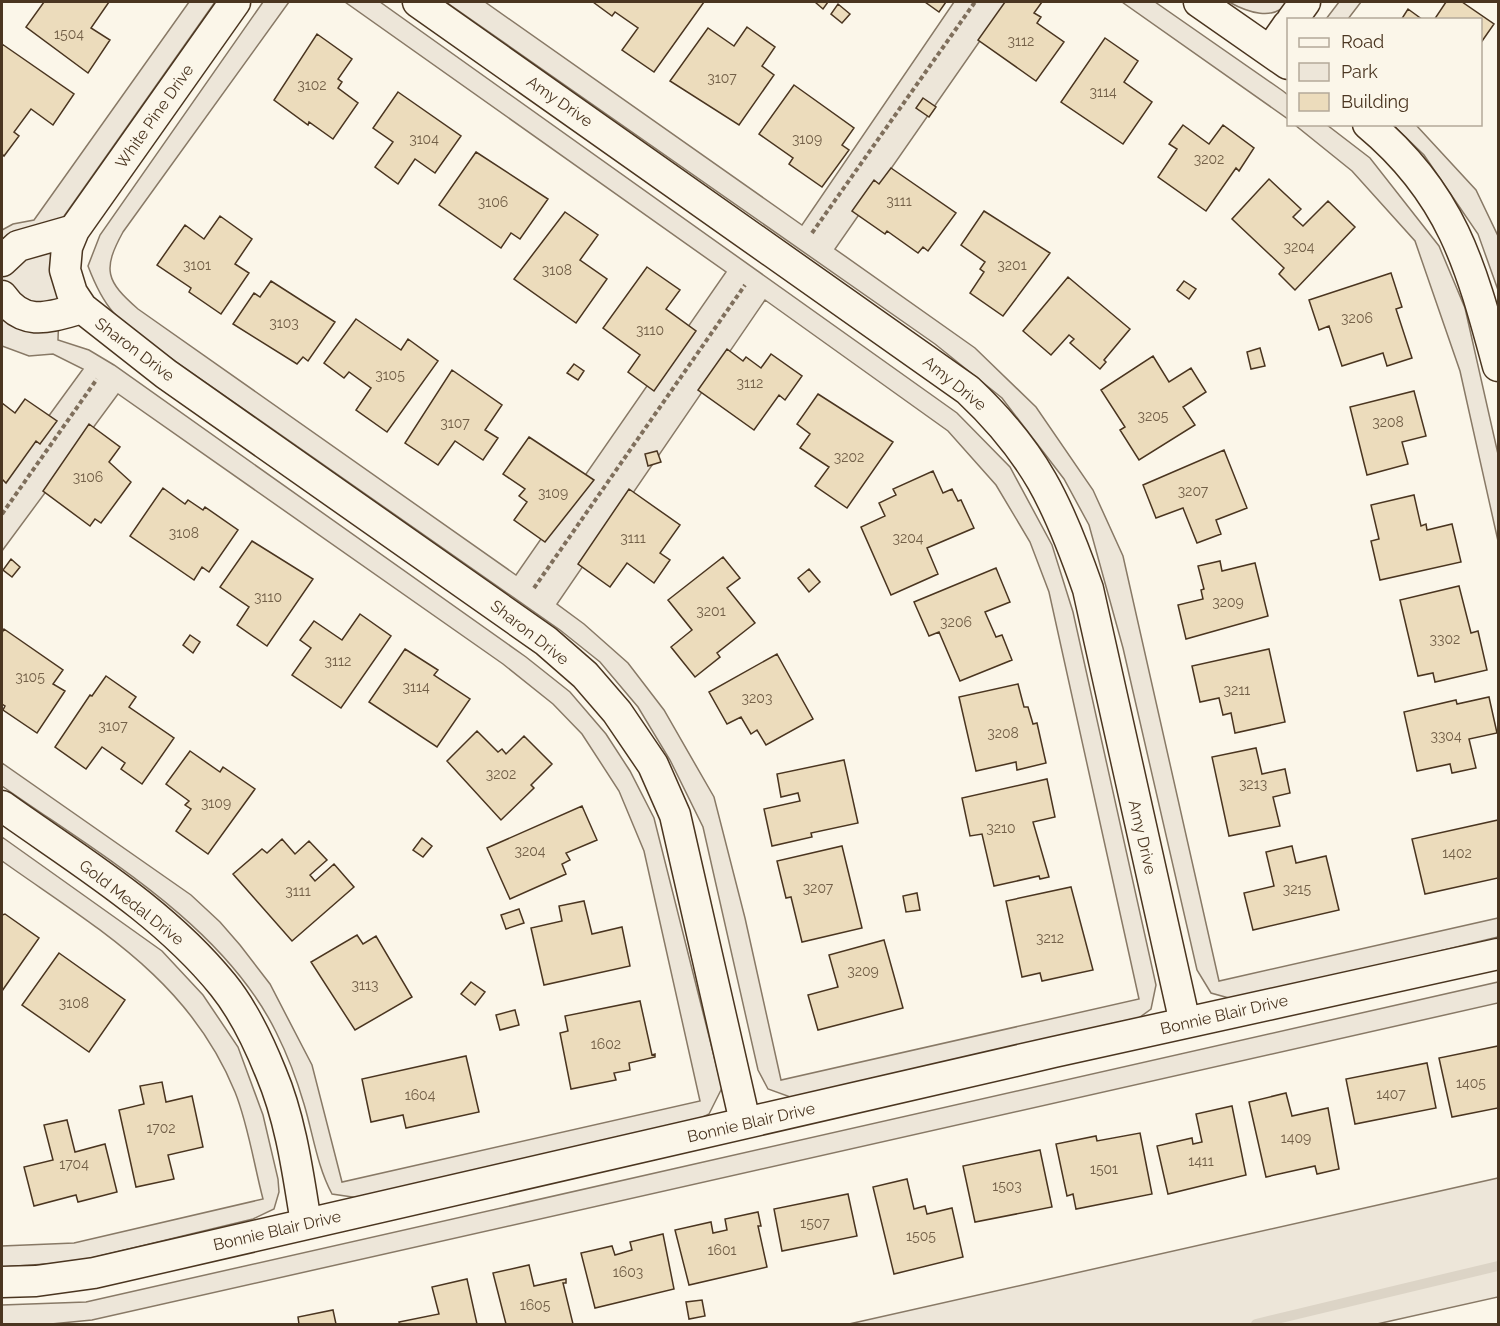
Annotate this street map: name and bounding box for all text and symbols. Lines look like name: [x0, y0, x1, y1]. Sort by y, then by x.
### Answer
legend: [1287, 18, 1482, 126]
house number: 1504: [54, 26, 84, 42]
text: Road: [1341, 31, 1384, 52]
house number: 3112: [1008, 33, 1034, 49]
street label: White Pine Drive: [111, 61, 197, 172]
text: Park: [1341, 61, 1378, 82]
house number: 3107: [707, 70, 737, 86]
street label: Amy Drive: [523, 72, 596, 131]
house number: 3102: [297, 77, 327, 93]
house number: 3114: [1089, 84, 1117, 100]
text: Building: [1341, 91, 1409, 112]
house number: 3104: [409, 131, 439, 147]
house number: 3109: [792, 131, 822, 147]
house number: 3202: [1194, 151, 1224, 167]
house number: 3111: [886, 193, 912, 209]
house number: 3106: [478, 194, 508, 210]
house number: 3204: [1284, 239, 1315, 255]
house number: 3101: [183, 257, 211, 273]
house number: 3201: [997, 257, 1027, 273]
house number: 3108: [542, 262, 572, 278]
house number: 3206: [1341, 310, 1373, 326]
street label: Sharon Drive: [91, 313, 178, 385]
house number: 3103: [269, 315, 299, 331]
house number: 3110: [636, 322, 664, 338]
street label: Amy Drive: [919, 352, 990, 415]
house number: 3105: [375, 367, 405, 383]
house number: 3112: [737, 375, 763, 391]
house number: 3205: [1138, 408, 1169, 424]
house number: 3208: [1372, 414, 1404, 430]
house number: 3107: [440, 415, 470, 431]
house number: 3202: [834, 449, 864, 465]
house number: 3106: [73, 469, 103, 485]
house number: 3207: [1178, 483, 1209, 499]
house number: 3109: [538, 485, 568, 501]
house number: 3108: [169, 525, 199, 541]
house number: 3111: [620, 530, 646, 546]
house number: 3204: [893, 530, 924, 546]
house number: 3110: [254, 589, 282, 605]
house number: 3209: [1212, 594, 1244, 610]
street label: Sharon Drive: [487, 596, 573, 669]
house number: 3201: [696, 603, 726, 619]
house number: 3206: [940, 614, 972, 630]
house number: 3302: [1430, 631, 1460, 647]
house number: 3112: [325, 653, 351, 669]
house number: 3105: [15, 669, 45, 685]
house number: 3114: [402, 679, 430, 695]
house number: 3211: [1224, 682, 1250, 698]
house number: 3203: [742, 690, 772, 706]
house number: 3107: [98, 718, 128, 734]
house number: 3208: [987, 725, 1019, 741]
house number: 3304: [1430, 728, 1462, 744]
house number: 3202: [486, 766, 516, 782]
house number: 3213: [1239, 776, 1267, 792]
house number: 3109: [201, 795, 231, 811]
street label: Amy Drive: [1125, 798, 1160, 876]
house number: 3210: [986, 820, 1016, 836]
house number: 3204: [515, 843, 546, 859]
house number: 1402: [1442, 845, 1472, 861]
street label: Gold Medal Drive: [76, 856, 188, 949]
house number: 3207: [803, 880, 834, 896]
house number: 3215: [1283, 881, 1312, 897]
house number: 3111: [285, 883, 311, 899]
house number: 3212: [1036, 930, 1064, 946]
house number: 3209: [847, 963, 879, 979]
house number: 3113: [352, 977, 378, 993]
street label: Bonnie Blair Drive: [1158, 991, 1290, 1038]
house number: 3108: [59, 995, 89, 1011]
house number: 1602: [591, 1036, 621, 1052]
house number: 1405: [1456, 1075, 1486, 1091]
house number: 1407: [1376, 1086, 1406, 1102]
house number: 1604: [405, 1087, 436, 1103]
street label: Bonnie Blair Drive: [685, 1099, 817, 1146]
house number: 1702: [146, 1120, 176, 1136]
house number: 1409: [1281, 1130, 1311, 1146]
house number: 1411: [1188, 1153, 1214, 1169]
house number: 1704: [59, 1156, 89, 1172]
house number: 1501: [1090, 1161, 1118, 1177]
house number: 1503: [992, 1178, 1022, 1194]
street label: Bonnie Blair Drive: [211, 1207, 343, 1254]
house number: 1507: [800, 1215, 830, 1231]
house number: 1505: [906, 1228, 936, 1244]
house number: 1601: [708, 1242, 737, 1258]
house number: 1603: [613, 1264, 643, 1280]
house number: 1605: [520, 1297, 551, 1313]

